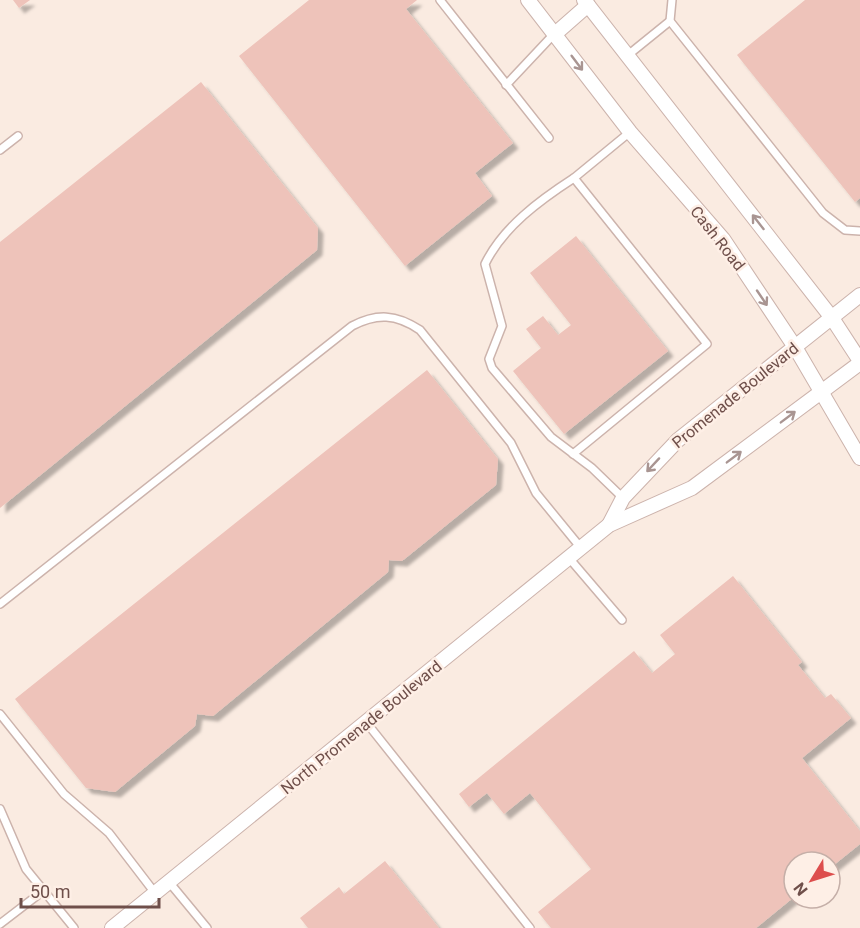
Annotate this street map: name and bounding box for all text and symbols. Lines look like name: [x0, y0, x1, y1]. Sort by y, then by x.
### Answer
one-way arrow: [571, 54, 583, 70]
street label: Cash Road: [686, 202, 749, 274]
one-way arrow: [751, 214, 764, 230]
one-way arrow: [756, 290, 768, 306]
street label: Promenade Boulevard: [668, 339, 802, 452]
one-way arrow: [780, 410, 796, 423]
one-way arrow: [725, 451, 741, 464]
one-way arrow: [646, 458, 660, 473]
street label: North Promenade Boulevard: [277, 657, 445, 798]
north arrow: [782, 850, 842, 910]
scale bar: [21, 871, 159, 909]
text: N: [790, 879, 812, 899]
text: 50 m: [30, 881, 70, 902]

